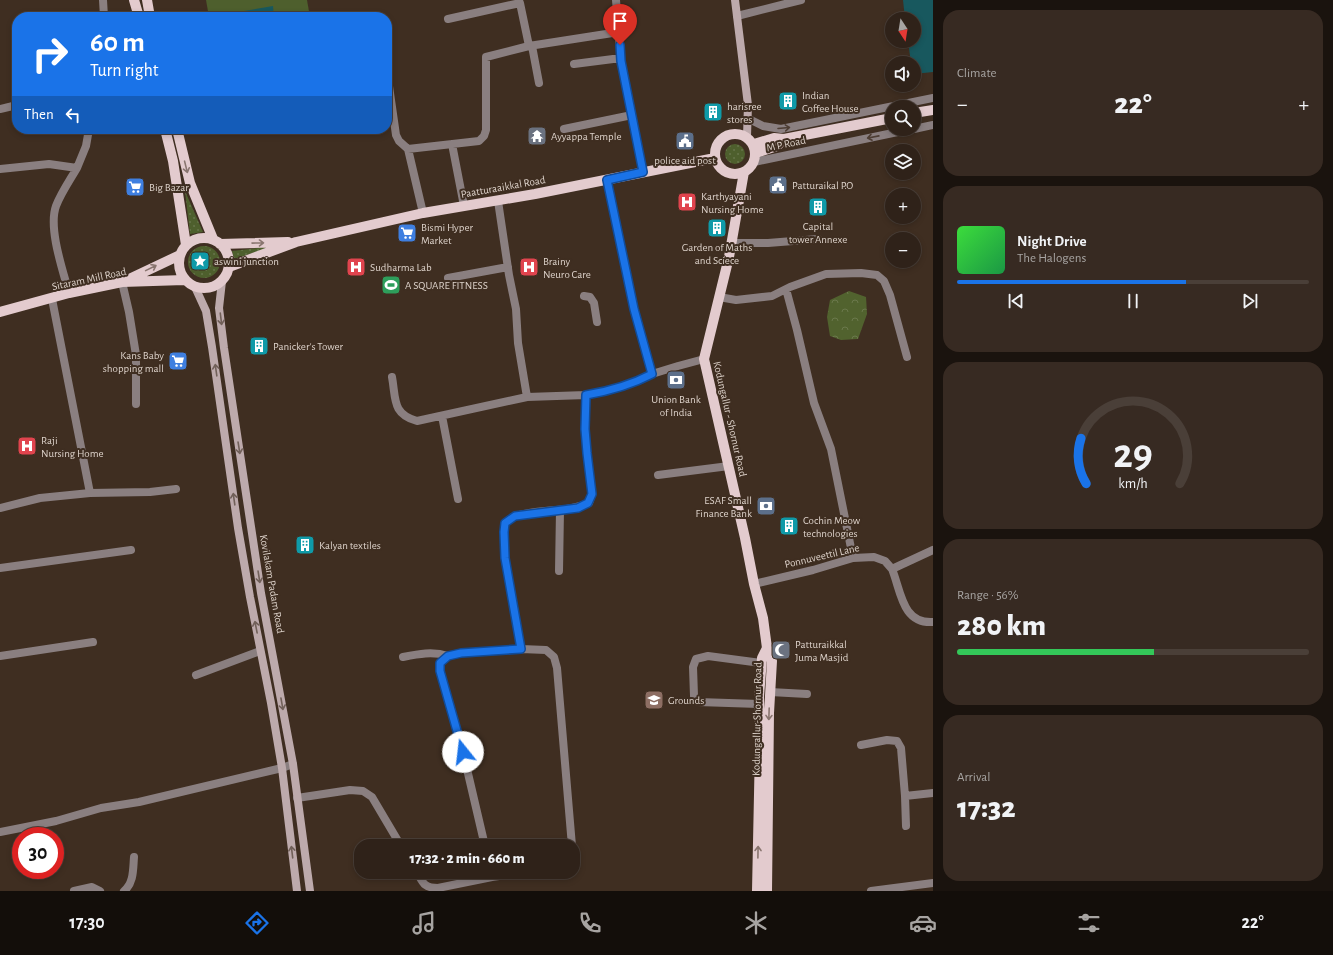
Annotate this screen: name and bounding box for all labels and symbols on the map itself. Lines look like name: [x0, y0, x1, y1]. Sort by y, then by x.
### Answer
pin: [603, 4, 637, 45]
north arrow: [885, 12, 921, 48]
building icon: Indian Coffee House: [777, 90, 799, 112]
place label: Indian Coffee House: [802, 90, 859, 114]
building icon: harisree stores: [702, 101, 724, 123]
place label: harisree stores: [727, 101, 762, 125]
one-way arrow: [777, 124, 790, 131]
temple icon: Ayyappa Temple: [526, 125, 548, 147]
public building icon: police aid post: [674, 130, 696, 152]
place label: Ayyappa Temple: [551, 131, 621, 142]
one-way arrow: [867, 133, 880, 141]
street label: M P Road: [765, 134, 807, 154]
place label: police aid post: [654, 155, 716, 166]
one-way arrow: [182, 160, 190, 173]
street label: Paatturaaikkal Road: [460, 174, 546, 200]
public building icon: Patturaikal P.O: [767, 174, 789, 196]
supermarket icon: Big Bazar: [124, 176, 146, 198]
place label: Patturaikal P.O: [792, 180, 853, 191]
place label: Big Bazar: [149, 182, 189, 193]
hospital icon: Karthyayani Nursing Home: [676, 191, 698, 213]
place label: Karthyayani Nursing Home: [701, 191, 764, 215]
building icon: Capital tower Annexe: [807, 196, 829, 218]
building icon: Garden of Maths and Sciece: [706, 217, 728, 239]
place label: Capital tower Annexe: [789, 221, 847, 245]
supermarket icon: Bismi Hyper Market: [396, 222, 418, 244]
place label: Bismi Hyper Market: [421, 222, 473, 246]
one-way arrow: [251, 239, 264, 246]
place label: Garden of Maths and Sciece: [682, 242, 752, 266]
place icon: aswini junction: [189, 250, 211, 272]
place label: aswini junction: [214, 256, 279, 267]
hospital icon: Sudharma Lab: [345, 256, 367, 278]
hospital icon: Brainy Neuro Care: [518, 256, 540, 278]
place label: Brainy Neuro Care: [543, 256, 591, 280]
place label: Sudharma Lab: [370, 262, 432, 273]
one-way arrow: [144, 264, 156, 272]
street label: Sitaram Mill Road: [51, 266, 128, 292]
sports icon: A SQUARE FITNESS: [380, 274, 402, 296]
place label: A SQUARE FITNESS: [405, 280, 488, 291]
one-way arrow: [217, 312, 224, 325]
building icon: Panicker's Tower: [248, 335, 270, 357]
place label: Panicker's Tower: [273, 341, 344, 352]
place label: Kans Baby shopping mall: [103, 350, 164, 374]
supermarket icon: Kans Baby shopping mall: [167, 350, 189, 372]
street label: Kodungallur - Shornur Road: [711, 360, 749, 478]
one-way arrow: [212, 364, 220, 377]
bank icon: Union Bank of India: [665, 369, 687, 391]
place label: Union Bank of India: [651, 394, 701, 418]
hospital icon: Raji Nursing Home: [16, 435, 38, 457]
place label: Raji Nursing Home: [41, 435, 104, 459]
one-way arrow: [235, 441, 243, 454]
one-way arrow: [230, 493, 238, 506]
place label: ESAF Small Finance Bank: [696, 495, 752, 519]
bank icon: ESAF Small Finance Bank: [755, 495, 777, 517]
building icon: Cochin Meow technologies: [778, 515, 800, 537]
place label: Cochin Meow technologies: [803, 515, 861, 539]
street label: Kovilakam Padam Road: [258, 534, 286, 635]
building icon: Kalyan textiles: [294, 534, 316, 556]
place label: Kalyan textiles: [319, 540, 381, 551]
street label: Ponnuveettil Lane: [784, 542, 860, 570]
one-way arrow: [255, 570, 263, 583]
one-way arrow: [251, 621, 259, 634]
mosque icon: Patturaikkal Juma Masjid: [770, 639, 792, 661]
place label: Patturaikkal Juma Masjid: [795, 639, 849, 663]
street label: Kodungallur-Shornur Road: [751, 662, 763, 776]
school or university icon: Grounds: [643, 689, 665, 711]
place label: Grounds: [668, 695, 704, 706]
one-way arrow: [279, 697, 287, 710]
one-way arrow: [766, 707, 773, 720]
position arrow: [442, 731, 484, 773]
speed limit sign: 30: [12, 827, 64, 879]
one-way arrow: [288, 846, 296, 859]
one-way arrow: [754, 846, 761, 859]

